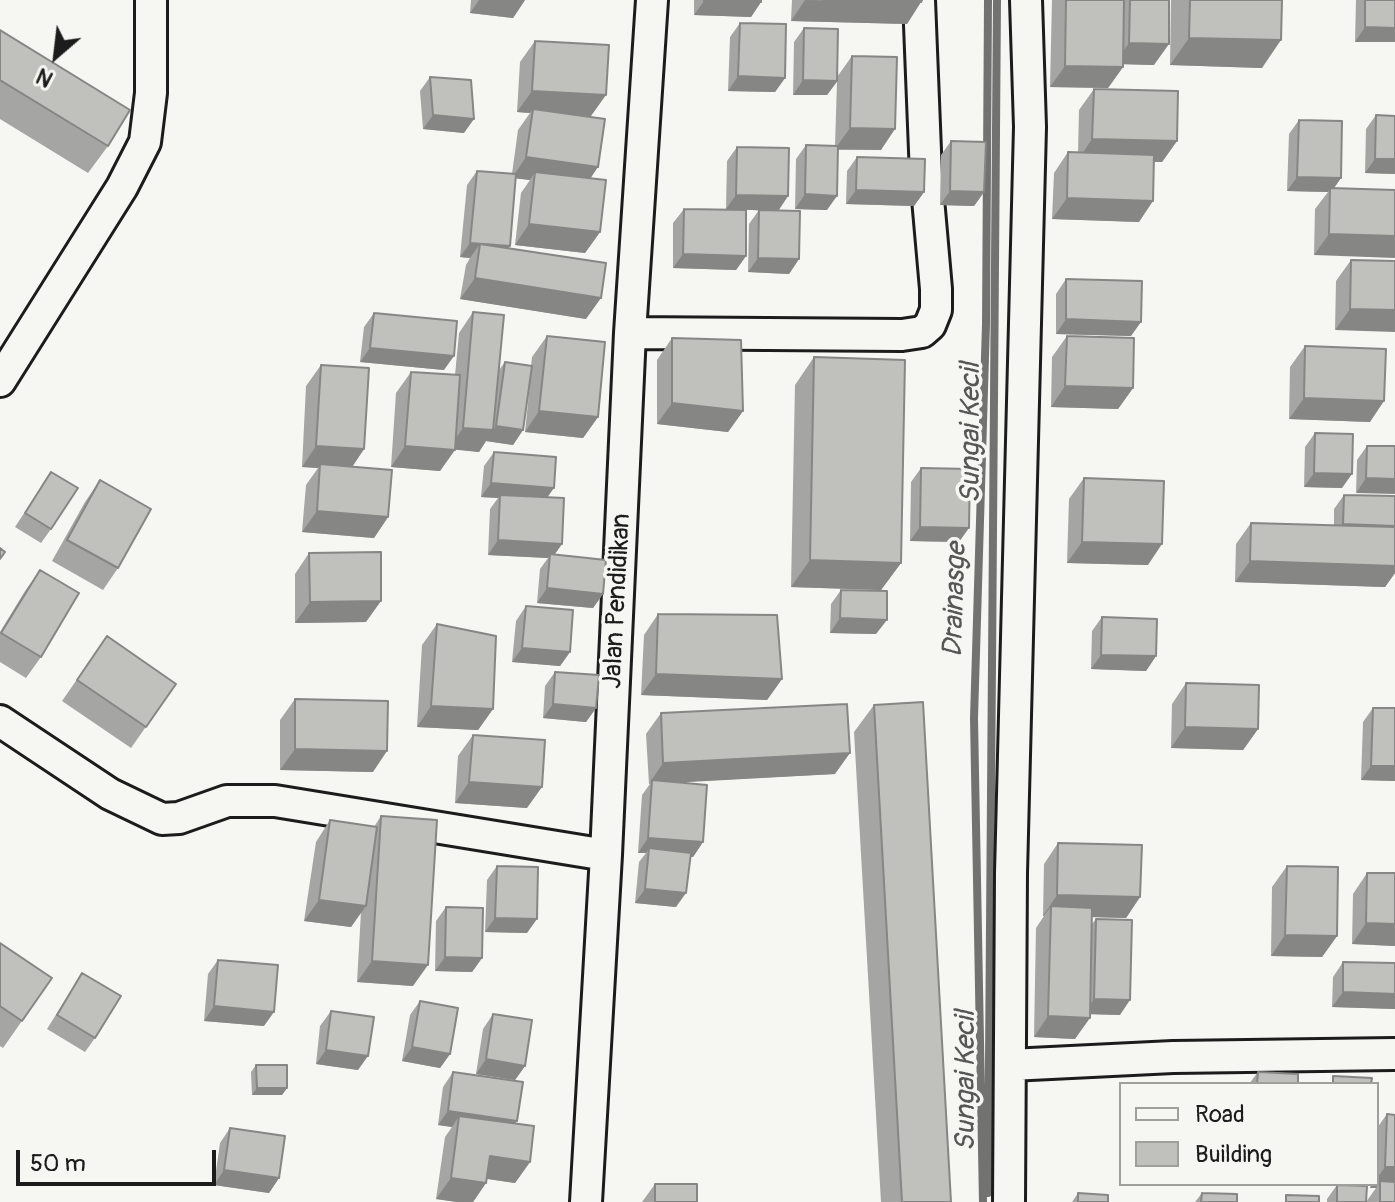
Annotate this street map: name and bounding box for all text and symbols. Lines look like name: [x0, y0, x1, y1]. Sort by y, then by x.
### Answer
north arrow: [16, 16, 96, 96]
text: N: [32, 61, 58, 93]
water label: Sungai Kecil: [955, 363, 989, 503]
street label: Jalan Pendidikan: [598, 513, 638, 689]
water label: Drainasge: [937, 542, 975, 658]
water label: Sungai Kecil: [950, 1011, 984, 1151]
legend: [1119, 1082, 1379, 1186]
text: Road: [1195, 1100, 1245, 1129]
scale bar: [20, 1134, 220, 1184]
text: Building: [1195, 1140, 1272, 1169]
text: 50 m: [30, 1149, 86, 1178]

